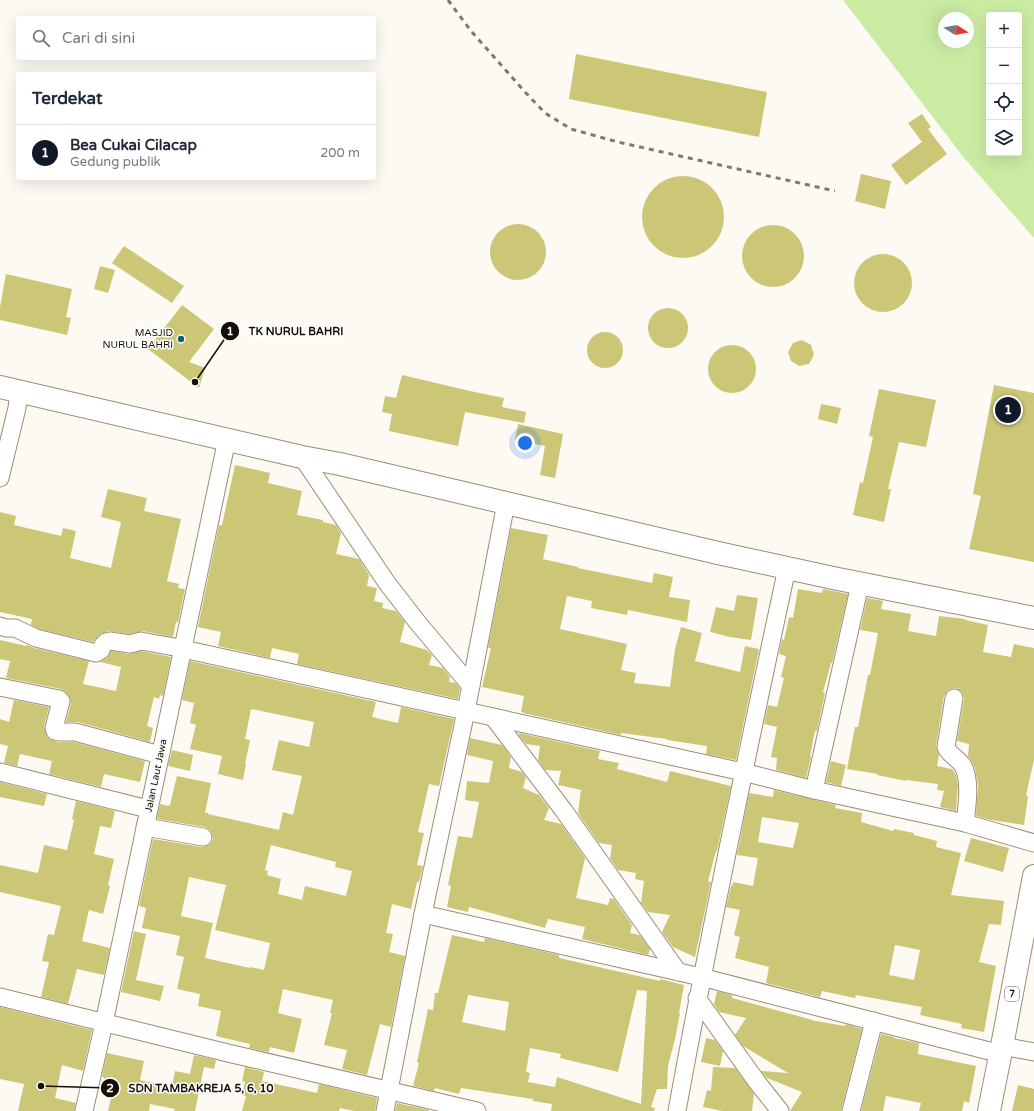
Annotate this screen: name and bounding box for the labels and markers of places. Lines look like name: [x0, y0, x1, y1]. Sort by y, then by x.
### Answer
callout: TK NURUL BAHRI: [220, 320, 351, 343]
place label: MASJID NURUL BAHRI: [102, 327, 173, 351]
marker: MASJID NURUL BAHRI: [176, 334, 186, 344]
pin: 1: [995, 395, 1021, 425]
callout: SDN TAMBAKREJA 5, 6, 10: [100, 1077, 281, 1100]

